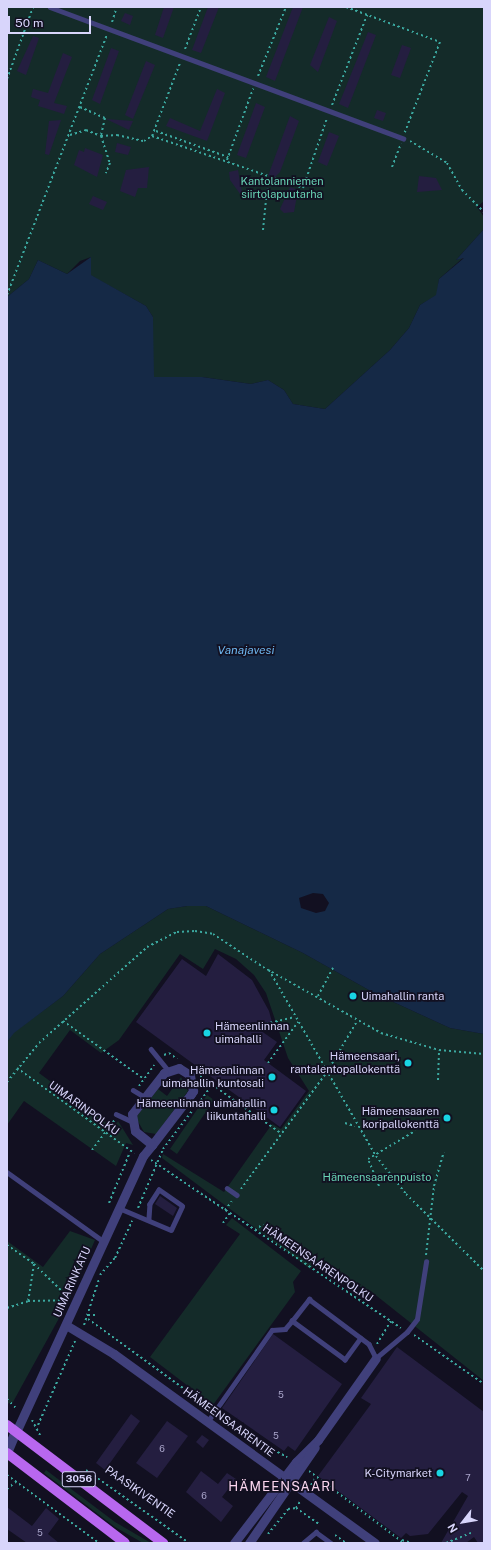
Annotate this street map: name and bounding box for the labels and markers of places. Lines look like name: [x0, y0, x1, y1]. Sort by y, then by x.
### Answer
place label: Uimahallin ranta: [361, 989, 444, 1003]
marker: Uimahallin ranta: [348, 991, 358, 1001]
place label: Hämeenlinnan uimahalli: [215, 1020, 289, 1046]
marker: Hämeenlinnan uimahalli: [202, 1028, 212, 1038]
place label: Hämeensaari, rantalentopallokenttä: [290, 1050, 400, 1076]
marker: Hämeensaari, rantalentopallokenttä: [403, 1058, 413, 1068]
place label: Hämeenlinnan uimahallin kuntosali: [162, 1064, 264, 1090]
marker: Hämeenlinnan uimahallin kuntosali: [267, 1072, 277, 1082]
place label: Hämeenlinnan uimahallin liikuntahalli: [137, 1097, 266, 1123]
marker: Hämeenlinnan uimahallin liikuntahalli: [269, 1105, 279, 1115]
place label: Hämeensaaren koripallokenttä: [362, 1105, 439, 1131]
marker: Hämeensaaren koripallokenttä: [442, 1113, 452, 1123]
place label: K-Citymarket: [364, 1466, 432, 1480]
marker: K-Citymarket: [435, 1468, 445, 1478]

